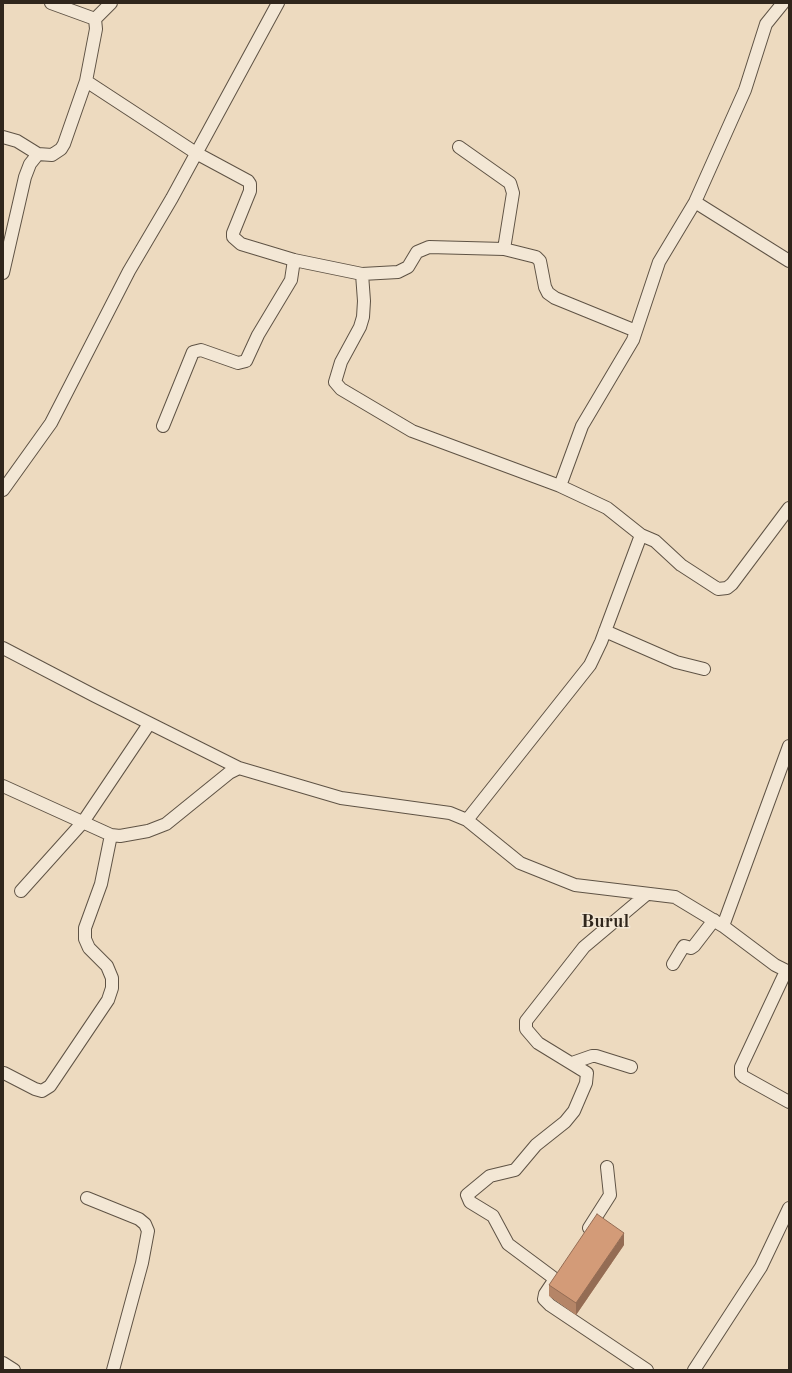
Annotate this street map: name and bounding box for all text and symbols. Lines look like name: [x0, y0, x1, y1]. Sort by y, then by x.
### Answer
district label: Burul: [581, 911, 629, 933]

